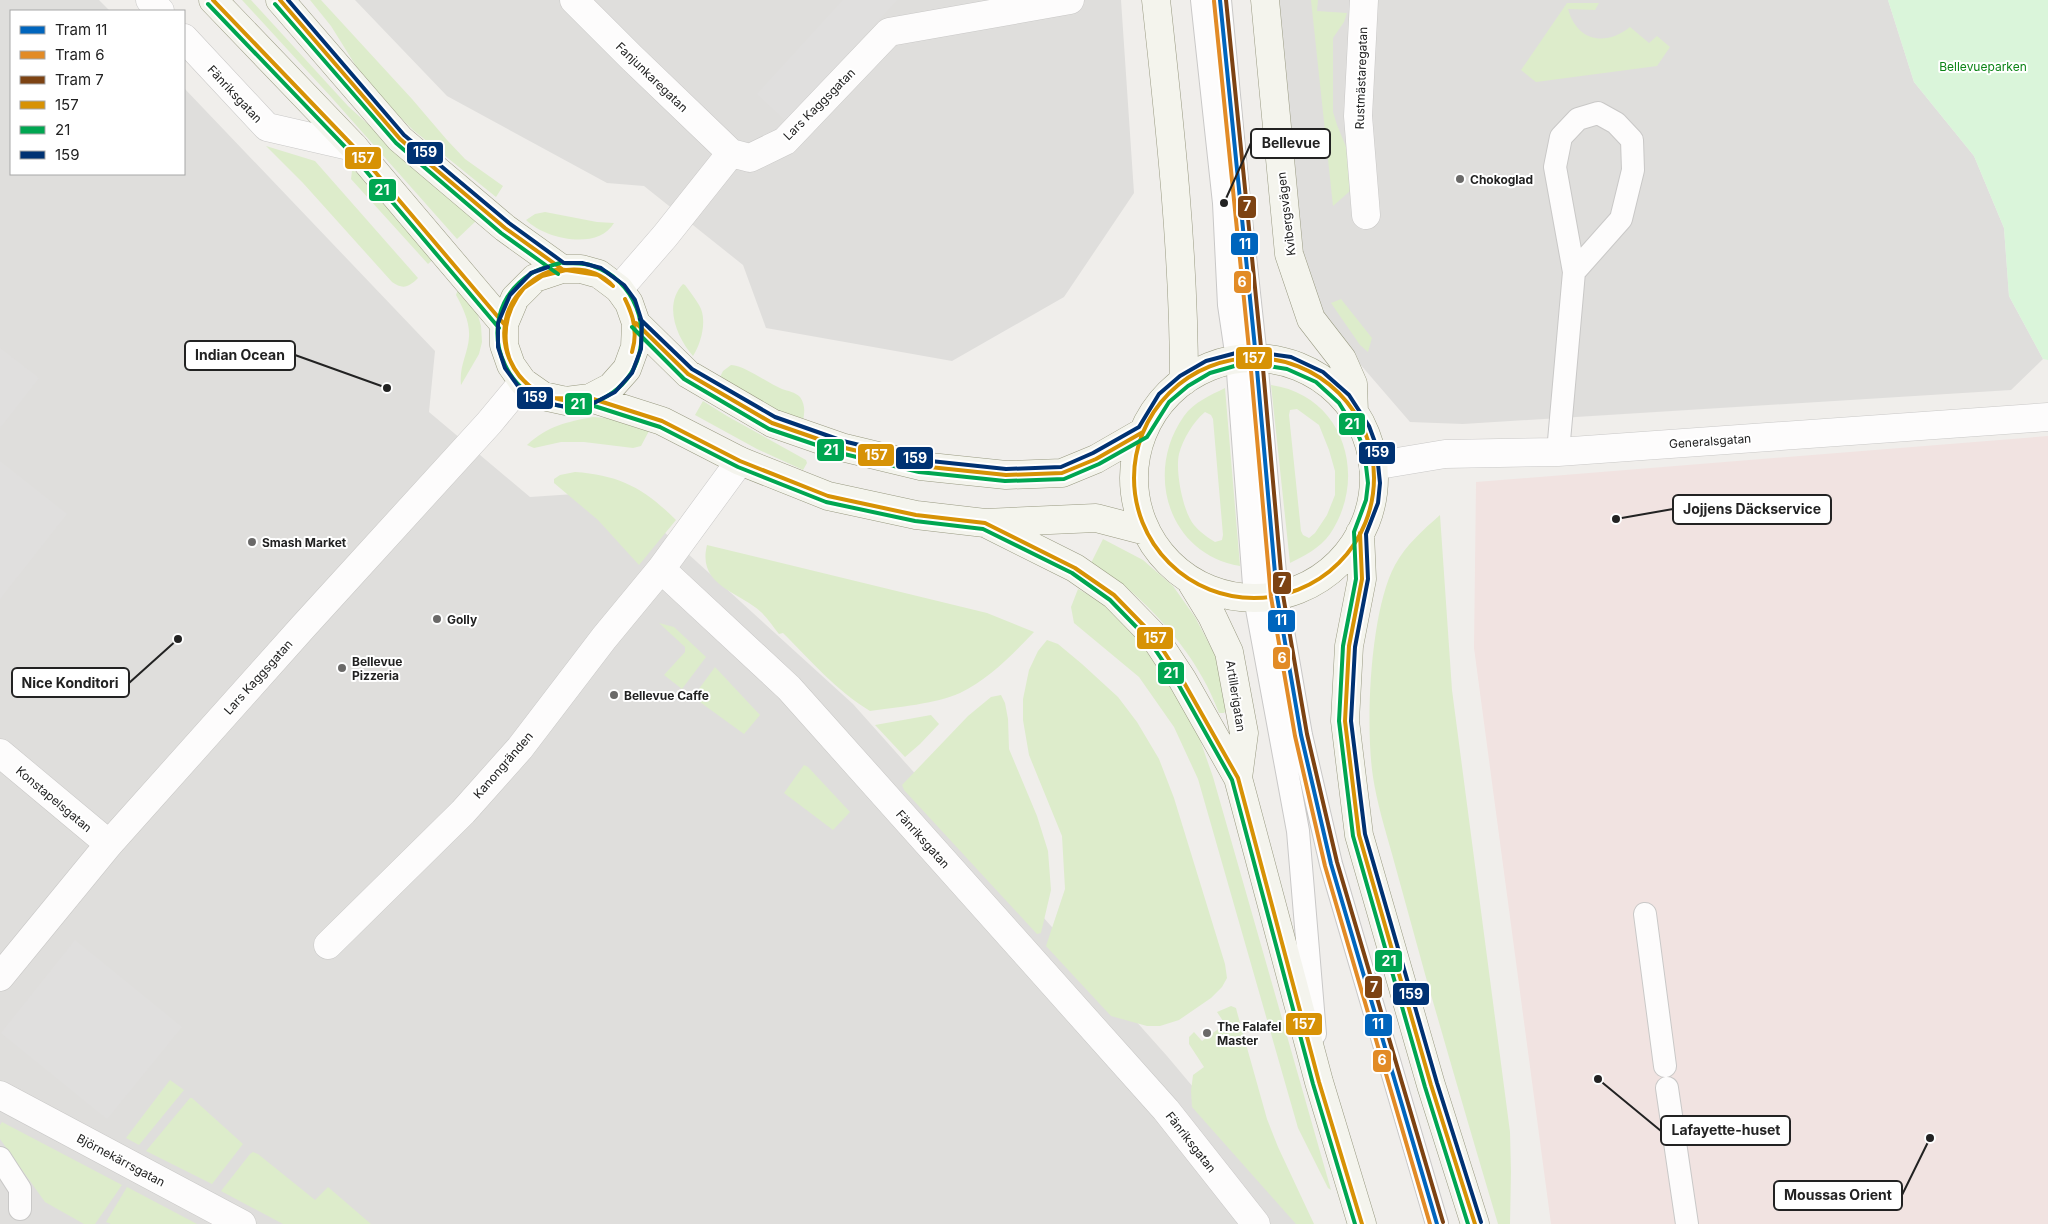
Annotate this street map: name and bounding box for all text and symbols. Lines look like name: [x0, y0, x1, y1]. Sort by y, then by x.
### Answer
legend: [10, 10, 185, 175]
text: Tram 11: [55, 20, 107, 39]
street label: Rustmästaregatan: [1352, 26, 1370, 130]
street label: Fanjunkaregatan: [613, 39, 691, 115]
text: Tram 6: [55, 45, 105, 64]
park label: Bellevueparken: [1939, 59, 2027, 74]
street label: Fänriksgatan: [205, 62, 265, 126]
street label: Lars Kaggsgatan: [780, 65, 858, 143]
text: Tram 7: [55, 70, 104, 89]
text: 157: [55, 95, 79, 114]
text: 21: [55, 120, 70, 139]
callout: Bellevue: [1251, 129, 1330, 158]
text: Bellevue: [1262, 134, 1320, 151]
line badge: 159: [406, 141, 444, 165]
text: 159: [413, 143, 437, 160]
text: 159: [55, 145, 80, 164]
line badge: 157: [344, 146, 382, 170]
text: 157: [351, 149, 375, 166]
street label: Kvibergsvägen: [1273, 171, 1299, 257]
place label: Chokoglad: [1470, 172, 1533, 187]
marker: Chokoglad: [1454, 173, 1466, 185]
line badge: 21: [368, 178, 397, 202]
text: 21: [375, 181, 389, 198]
line badge: 7: [1237, 195, 1257, 219]
text: 7: [1243, 197, 1251, 214]
line badge: 11: [1230, 232, 1259, 256]
text: 11: [1239, 235, 1251, 252]
line badge: 6: [1233, 270, 1252, 294]
text: 6: [1237, 273, 1247, 290]
callout: Indian Ocean: [185, 341, 295, 370]
text: Indian Ocean: [195, 346, 285, 363]
line badge: 157: [1235, 346, 1273, 370]
text: 157: [1242, 349, 1266, 366]
line badge: 159: [516, 386, 554, 410]
text: 159: [523, 388, 547, 405]
line badge: 21: [564, 392, 593, 416]
text: 21: [571, 395, 585, 412]
line badge: 21: [1338, 412, 1366, 436]
text: 21: [1345, 415, 1359, 432]
street label: Generalsgatan: [1668, 431, 1752, 451]
line badge: 21: [816, 438, 845, 462]
text: 21: [824, 441, 838, 458]
line badge: 159: [1358, 441, 1396, 465]
line badge: 157: [857, 443, 895, 467]
text: 159: [1365, 443, 1389, 460]
text: 157: [864, 446, 888, 463]
line badge: 159: [895, 446, 934, 470]
text: 159: [903, 449, 927, 466]
callout: Jojjens Däckservice: [1673, 495, 1831, 524]
text: Jojjens Däckservice: [1683, 500, 1821, 517]
place label: Smash Market: [262, 535, 347, 550]
marker: Smash Market: [246, 536, 258, 548]
line badge: 7: [1272, 571, 1292, 595]
text: 7: [1278, 573, 1286, 590]
line badge: 11: [1267, 609, 1296, 633]
text: 11: [1275, 611, 1287, 628]
place label: Golly: [447, 612, 478, 627]
marker: Golly: [431, 613, 443, 625]
line badge: 157: [1136, 626, 1174, 650]
text: 157: [1143, 629, 1167, 646]
street label: Lars Kaggsgatan: [220, 636, 296, 718]
line badge: 6: [1272, 646, 1291, 670]
text: 6: [1277, 649, 1287, 666]
place label: Bellevue Pizzeria: [352, 654, 402, 683]
street label: Artillerigatan: [1223, 659, 1249, 733]
line badge: 21: [1157, 661, 1185, 685]
marker: Bellevue Pizzeria: [336, 662, 348, 674]
text: 21: [1164, 664, 1178, 681]
callout: Nice Konditori: [12, 668, 129, 697]
text: Nice Konditori: [22, 674, 119, 691]
place label: Bellevue Caffe: [624, 688, 709, 703]
marker: Bellevue Caffe: [608, 689, 620, 701]
street label: Kanongränden: [470, 729, 536, 801]
street label: Konstapelsgatan: [13, 763, 95, 835]
street label: Fänriksgatan: [893, 807, 953, 871]
line badge: 21: [1374, 949, 1403, 973]
text: 21: [1382, 952, 1396, 969]
line badge: 7: [1364, 975, 1383, 999]
text: 7: [1370, 978, 1378, 995]
line badge: 159: [1392, 982, 1430, 1006]
text: 159: [1399, 985, 1423, 1002]
line badge: 157: [1285, 1012, 1323, 1036]
line badge: 11: [1364, 1013, 1393, 1037]
text: 157: [1292, 1015, 1316, 1032]
text: 11: [1372, 1015, 1384, 1032]
place label: The Falafel Master: [1217, 1019, 1281, 1048]
marker: The Falafel Master: [1201, 1027, 1213, 1039]
line badge: 6: [1372, 1049, 1392, 1073]
text: 6: [1377, 1051, 1387, 1068]
street label: Fänriksgatan: [1163, 1109, 1219, 1175]
callout: Lafayette-huset: [1661, 1116, 1790, 1145]
text: Lafayette-huset: [1672, 1121, 1781, 1138]
street label: Björnekärrsgatan: [74, 1130, 168, 1190]
callout: Moussas Orient: [1774, 1181, 1902, 1210]
text: Moussas Orient: [1784, 1186, 1892, 1203]

